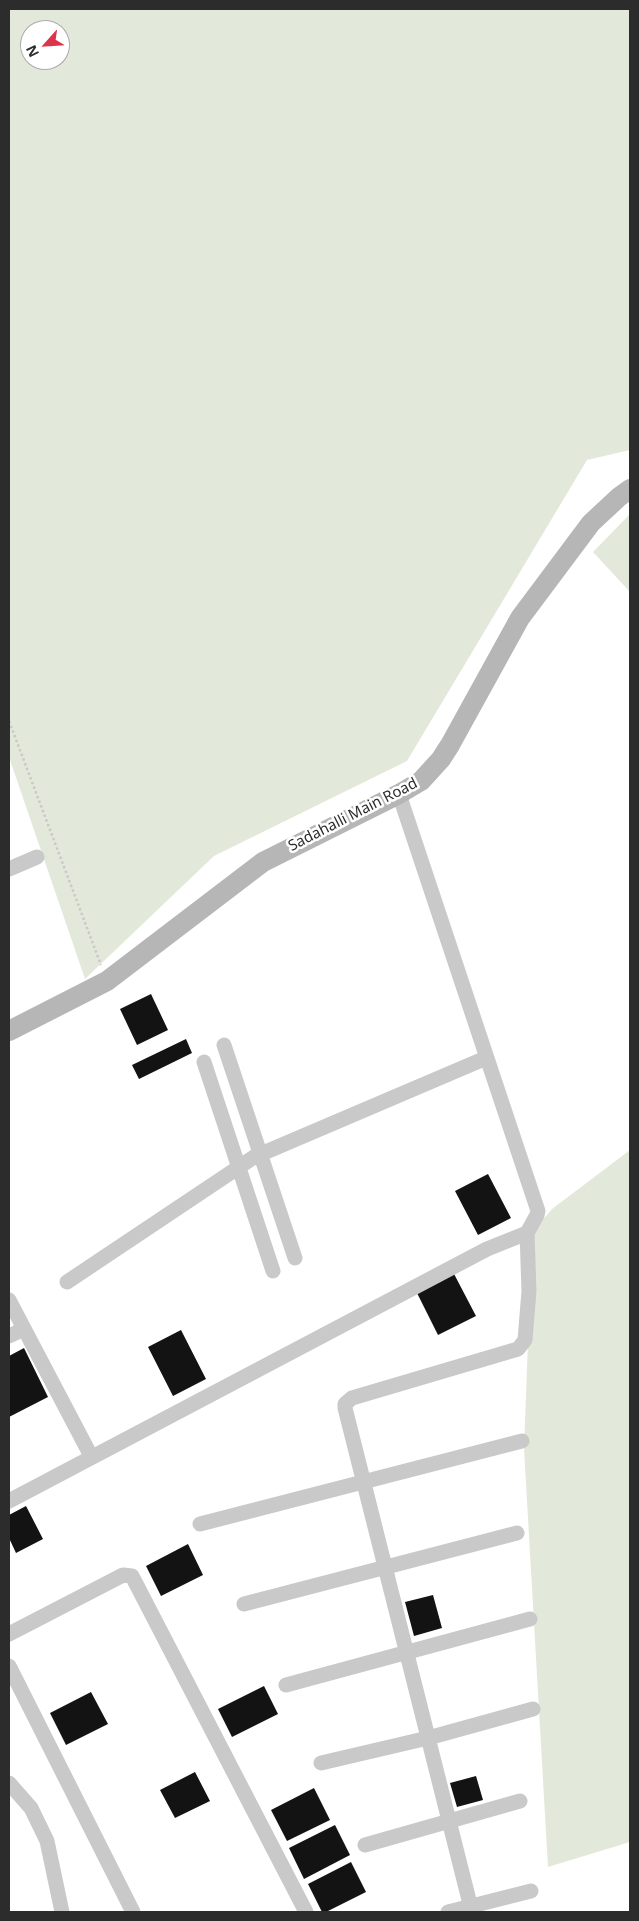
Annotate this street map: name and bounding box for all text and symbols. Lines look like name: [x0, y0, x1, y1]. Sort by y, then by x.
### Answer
north arrow: [20, 20, 70, 70]
text: N: [21, 42, 43, 61]
street label: Sadahalli Main Road: [285, 775, 421, 855]

